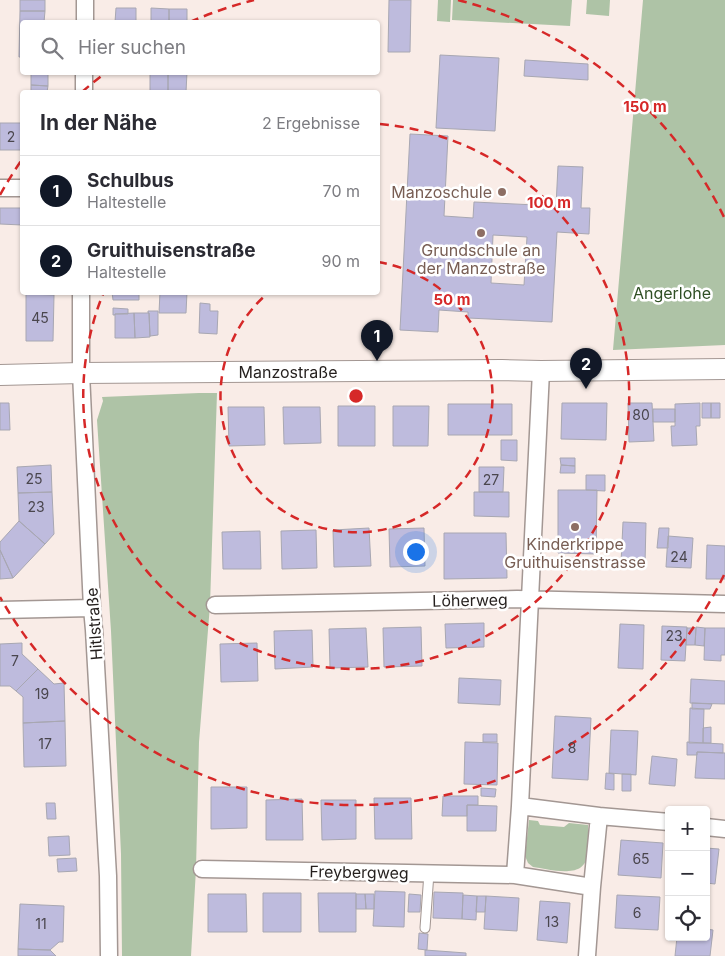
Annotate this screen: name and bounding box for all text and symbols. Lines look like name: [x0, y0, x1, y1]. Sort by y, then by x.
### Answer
search box: [20, 20, 380, 75]
icon: search: [38, 34, 66, 62]
text: Hier suchen: [78, 36, 186, 59]
text: 150 m: [623, 97, 667, 116]
text: In der Nähe: [40, 110, 157, 135]
text: 2 Ergebnisse: [262, 113, 360, 133]
house number: 2: [7, 128, 15, 145]
text: Schulbus: [87, 169, 174, 192]
text: 1: [53, 181, 59, 201]
text: 70 m: [323, 181, 360, 201]
place label: Manzoschule: [391, 182, 492, 202]
marker: Manzoschule: [496, 186, 508, 198]
text: Haltestelle: [87, 192, 166, 212]
text: 100 m: [527, 193, 571, 212]
marker: Grundschule an der Manzostraße: [475, 227, 487, 239]
text: Gruithuisenstraße: [87, 239, 256, 262]
place label: Grundschule an der Manzostraße: [417, 240, 545, 278]
text: 2: [51, 251, 61, 271]
text: 90 m: [321, 251, 360, 271]
text: Haltestelle: [87, 262, 166, 282]
park label: Angerlohe: [633, 283, 711, 303]
text: 50 m: [434, 290, 470, 309]
house number: 45: [31, 309, 49, 326]
pin: 1: [361, 320, 393, 361]
pin: 2: [570, 348, 602, 389]
street label: Manzostraße: [239, 362, 337, 382]
centre of rings: [347, 387, 365, 405]
house number: 80: [632, 406, 650, 423]
house number: 25: [25, 470, 43, 487]
house number: 27: [483, 471, 499, 488]
house number: 23: [27, 498, 45, 515]
marker: Kinderkrippe Gruithuisenstrasse: [569, 521, 581, 533]
place label: Kinderkrippe Gruithuisenstrasse: [504, 534, 646, 572]
your location: [403, 539, 429, 565]
house number: 24: [670, 548, 688, 565]
street label: Hitlstraße: [81, 587, 107, 661]
street label: Löherweg: [432, 589, 508, 611]
house number: 23: [665, 627, 683, 644]
house number: 7: [11, 652, 19, 669]
house number: 19: [35, 685, 49, 702]
house number: 17: [38, 735, 52, 752]
house number: 8: [568, 739, 576, 756]
map controls: [665, 806, 710, 941]
button: +: [665, 806, 710, 851]
house number: 65: [632, 850, 650, 867]
button: −: [665, 851, 710, 896]
street label: Freybergweg: [309, 861, 409, 883]
button: locate: [665, 896, 710, 941]
house number: 6: [633, 904, 641, 921]
house number: 13: [545, 913, 559, 930]
house number: 11: [35, 915, 47, 932]

